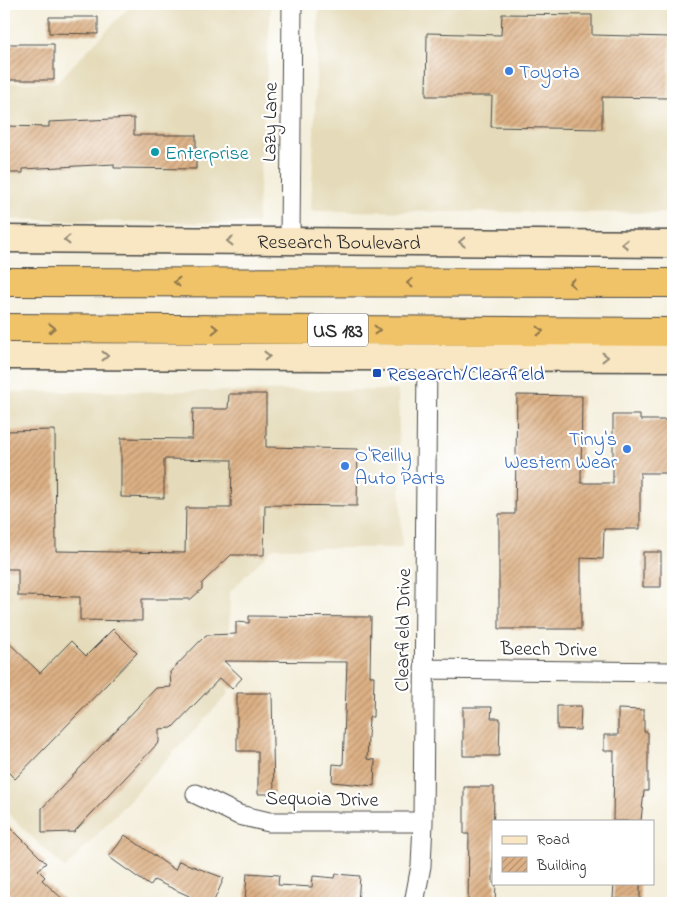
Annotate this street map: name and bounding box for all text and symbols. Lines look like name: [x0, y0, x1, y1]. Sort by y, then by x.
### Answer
place label: Toyota: [519, 59, 580, 88]
marker: Toyota: [503, 65, 515, 77]
street label: Lazy Lane: [256, 82, 287, 162]
place label: Enterprise: [165, 140, 249, 169]
marker: Enterprise: [149, 146, 161, 158]
street label: Research Boulevard: [257, 229, 421, 259]
one-way arrow: [63, 235, 70, 245]
one-way arrow: [225, 236, 233, 246]
one-way arrow: [458, 237, 466, 248]
one-way arrow: [620, 239, 628, 249]
one-way arrow: [173, 277, 180, 287]
one-way arrow: [405, 278, 413, 288]
one-way arrow: [568, 278, 576, 288]
road number: US 183: [308, 314, 368, 346]
one-way arrow: [49, 323, 57, 333]
one-way arrow: [212, 324, 219, 334]
one-way arrow: [374, 325, 382, 335]
one-way arrow: [536, 326, 544, 336]
one-way arrow: [102, 351, 109, 361]
one-way arrow: [264, 351, 272, 361]
one-way arrow: [602, 352, 609, 362]
place label: Research/Clearfield: [387, 361, 544, 390]
marker: Research/Clearfield: [371, 367, 383, 379]
place label: Tiny's Western Wear: [504, 426, 618, 478]
place label: O'Reilly Auto Parts: [355, 442, 445, 494]
marker: Tiny's Western Wear: [621, 443, 633, 455]
marker: O'Reilly Auto Parts: [339, 460, 351, 472]
street label: Clearfield Drive: [389, 568, 420, 692]
street label: Beech Drive: [499, 635, 597, 666]
street label: Sequoia Drive: [265, 785, 379, 816]
legend: [492, 820, 654, 884]
text: Road: [537, 829, 570, 851]
text: Building: [536, 855, 586, 878]

